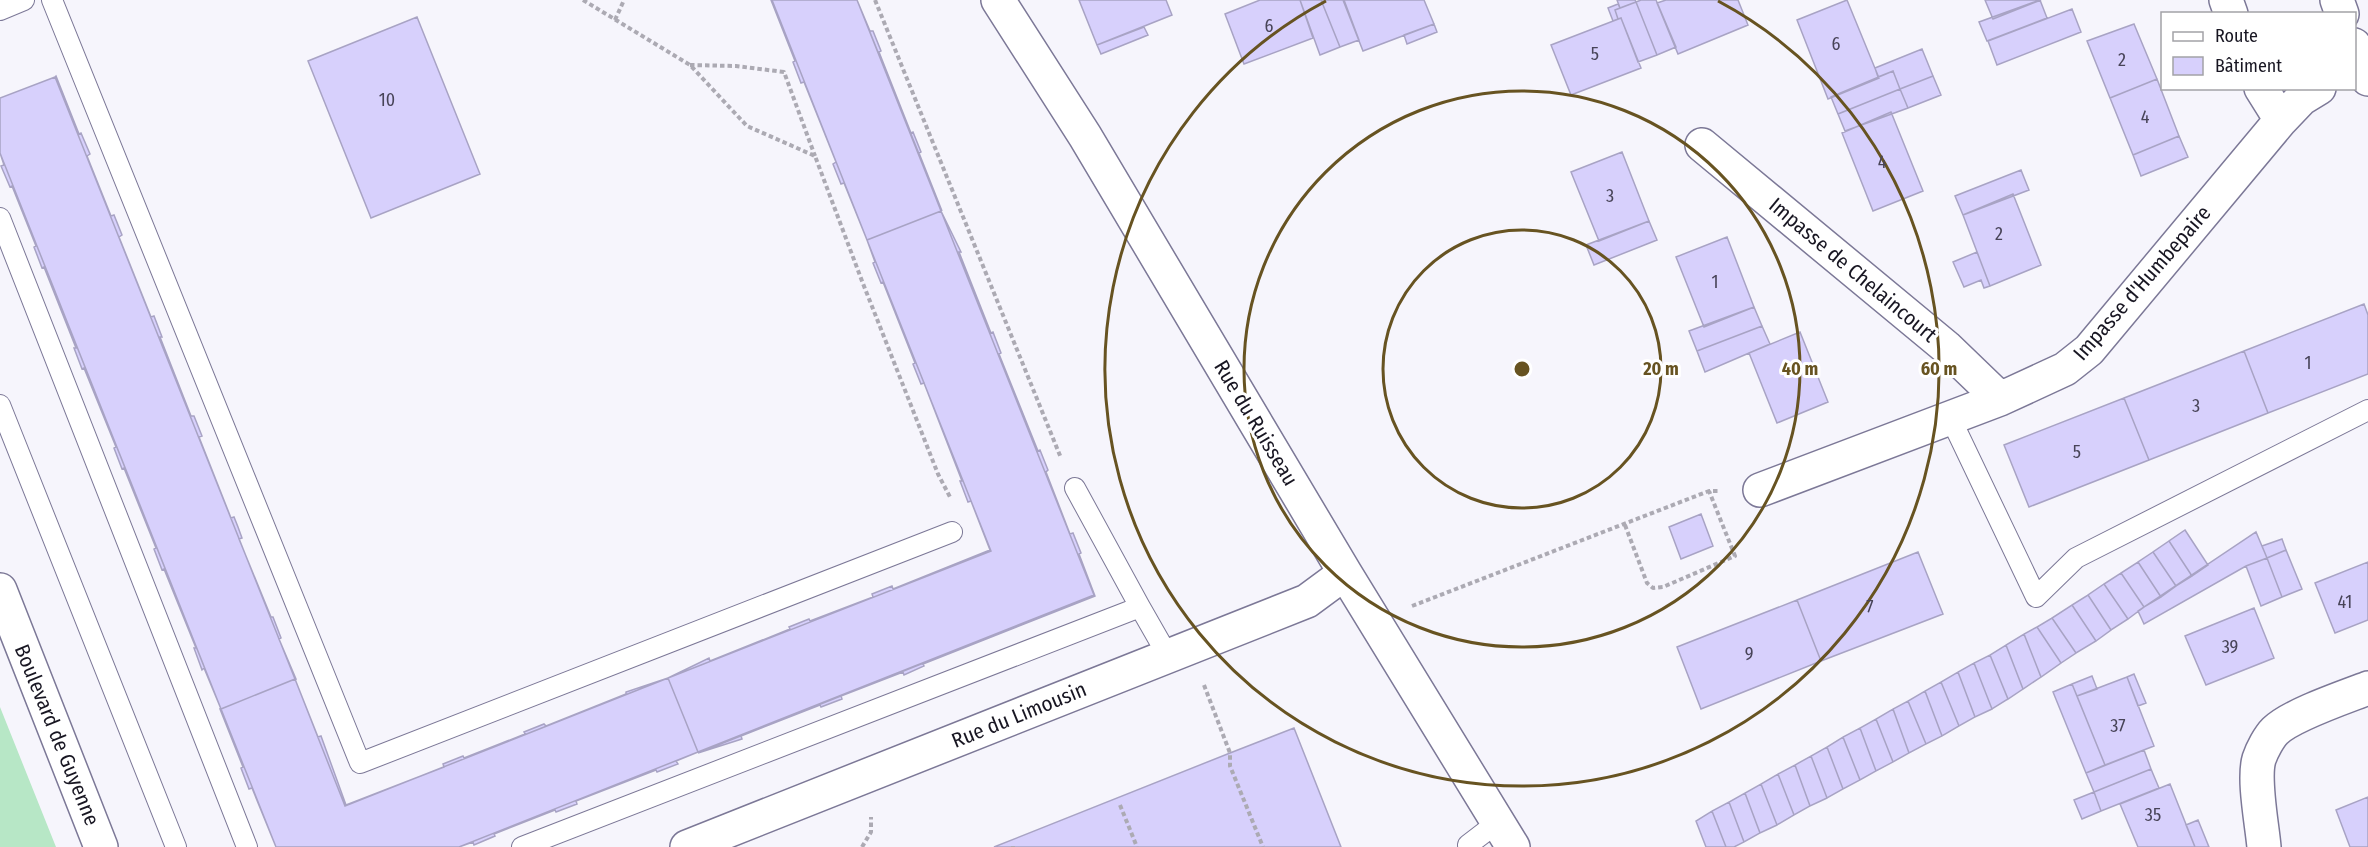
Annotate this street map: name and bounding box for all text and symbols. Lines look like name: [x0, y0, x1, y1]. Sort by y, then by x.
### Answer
legend: [2161, 12, 2356, 90]
house number: 6: [1265, 15, 1274, 37]
text: Route: [2215, 25, 2258, 47]
house number: 6: [1832, 33, 1841, 55]
house number: 5: [1591, 43, 1599, 65]
house number: 2: [2118, 49, 2126, 71]
text: Bâtiment: [2215, 55, 2282, 77]
house number: 10: [379, 89, 395, 111]
house number: 4: [2141, 106, 2150, 128]
house number: 4: [1878, 151, 1887, 173]
house number: 3: [1606, 185, 1614, 207]
street label: Impasse de Chelaincourt: [1764, 192, 1942, 348]
street label: Impasse d'Humbepaire: [2068, 200, 2216, 366]
house number: 2: [1995, 223, 2003, 245]
house number: 1: [1711, 271, 1719, 293]
house number: 1: [2304, 352, 2312, 374]
street label: Rue du Ruisseau: [1208, 356, 1304, 490]
text: 20 m: [1642, 358, 1679, 380]
text: 40 m: [1782, 358, 1818, 380]
text: 60 m: [1921, 358, 1957, 380]
centre of rings: [1512, 359, 1532, 379]
house number: 3: [2192, 395, 2200, 417]
house number: 5: [2073, 441, 2081, 463]
house number: 41: [2338, 591, 2352, 613]
house number: 7: [1866, 596, 1874, 618]
house number: 39: [2222, 636, 2238, 658]
street label: Boulevard de Guyenne: [9, 641, 105, 829]
house number: 9: [1745, 643, 1753, 665]
street label: Rue du Limousin: [948, 676, 1090, 754]
house number: 37: [2110, 715, 2126, 737]
house number: 35: [2145, 804, 2161, 826]

